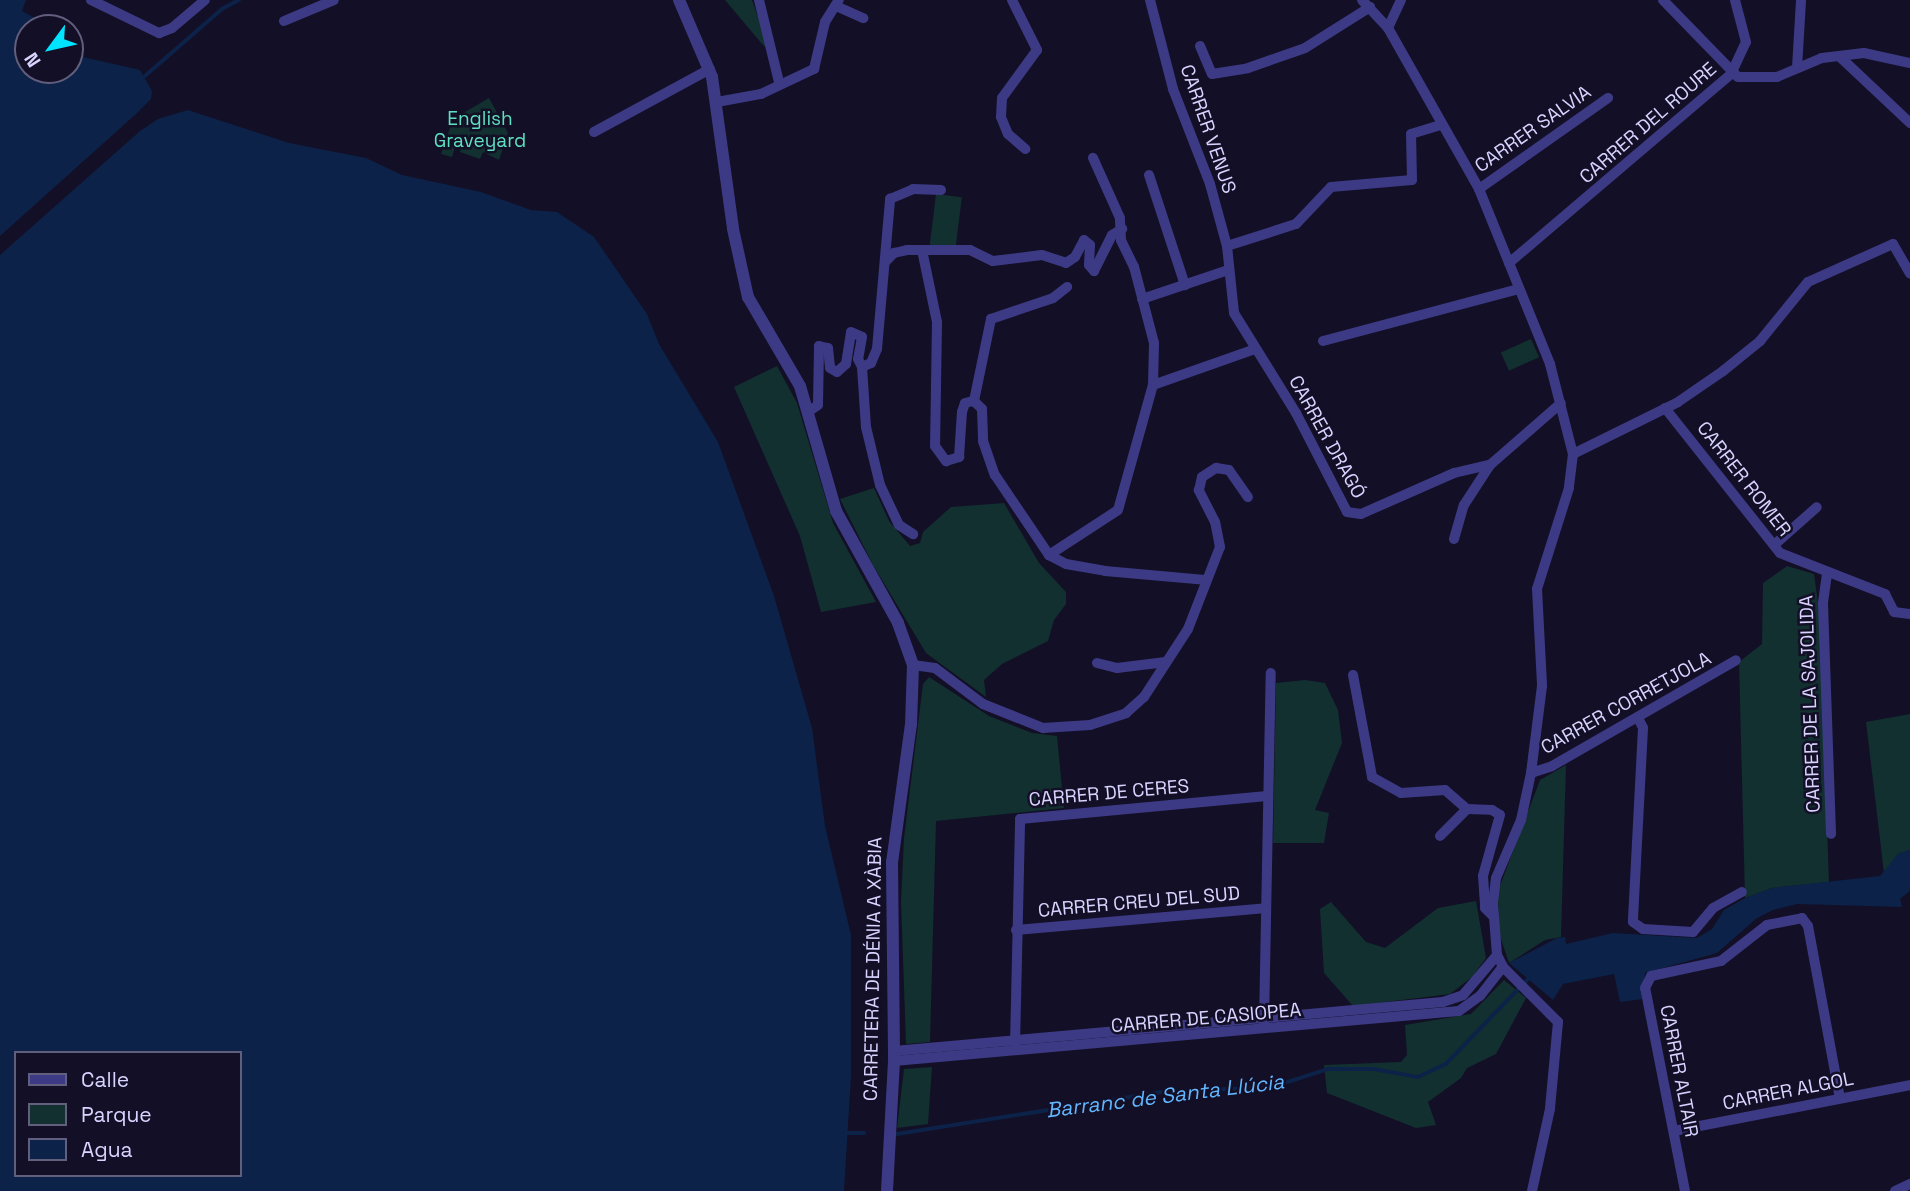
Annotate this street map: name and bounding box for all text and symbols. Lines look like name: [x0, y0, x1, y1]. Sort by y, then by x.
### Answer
north arrow: [14, 14, 84, 84]
text: N: [19, 47, 47, 72]
street label: CARRER DEL ROURE: [1575, 57, 1721, 189]
street label: CARRER VENUS: [1175, 61, 1241, 197]
street label: CARRER SALVIA: [1471, 81, 1595, 177]
park label: English Graveyard: [434, 108, 526, 152]
street label: CARRER DRAGÓ: [1284, 371, 1370, 503]
street label: CARRER ROMER: [1692, 417, 1796, 541]
street label: CARRER DE LA SAJOLIDA: [1795, 595, 1825, 813]
street label: CARRER CORRETJOLA: [1537, 647, 1715, 759]
street label: CARRER DE CERES: [1028, 775, 1190, 811]
street label: CARRETERA DE DÉNIA A XÀBIA: [859, 836, 887, 1102]
street label: CARRER CREU DEL SUD: [1037, 882, 1241, 922]
street label: CARRER DE CASIOPEA: [1110, 998, 1302, 1038]
street label: CARRER ALTAIR: [1655, 1003, 1703, 1139]
legend: [14, 1051, 242, 1177]
text: Calle: [81, 1066, 129, 1093]
street label: CARRER ALGOL: [1720, 1067, 1856, 1115]
water label: Barranc de Santa Llúcia: [1045, 1069, 1285, 1123]
text: Parque: [81, 1101, 152, 1128]
text: Agua: [81, 1136, 133, 1163]

